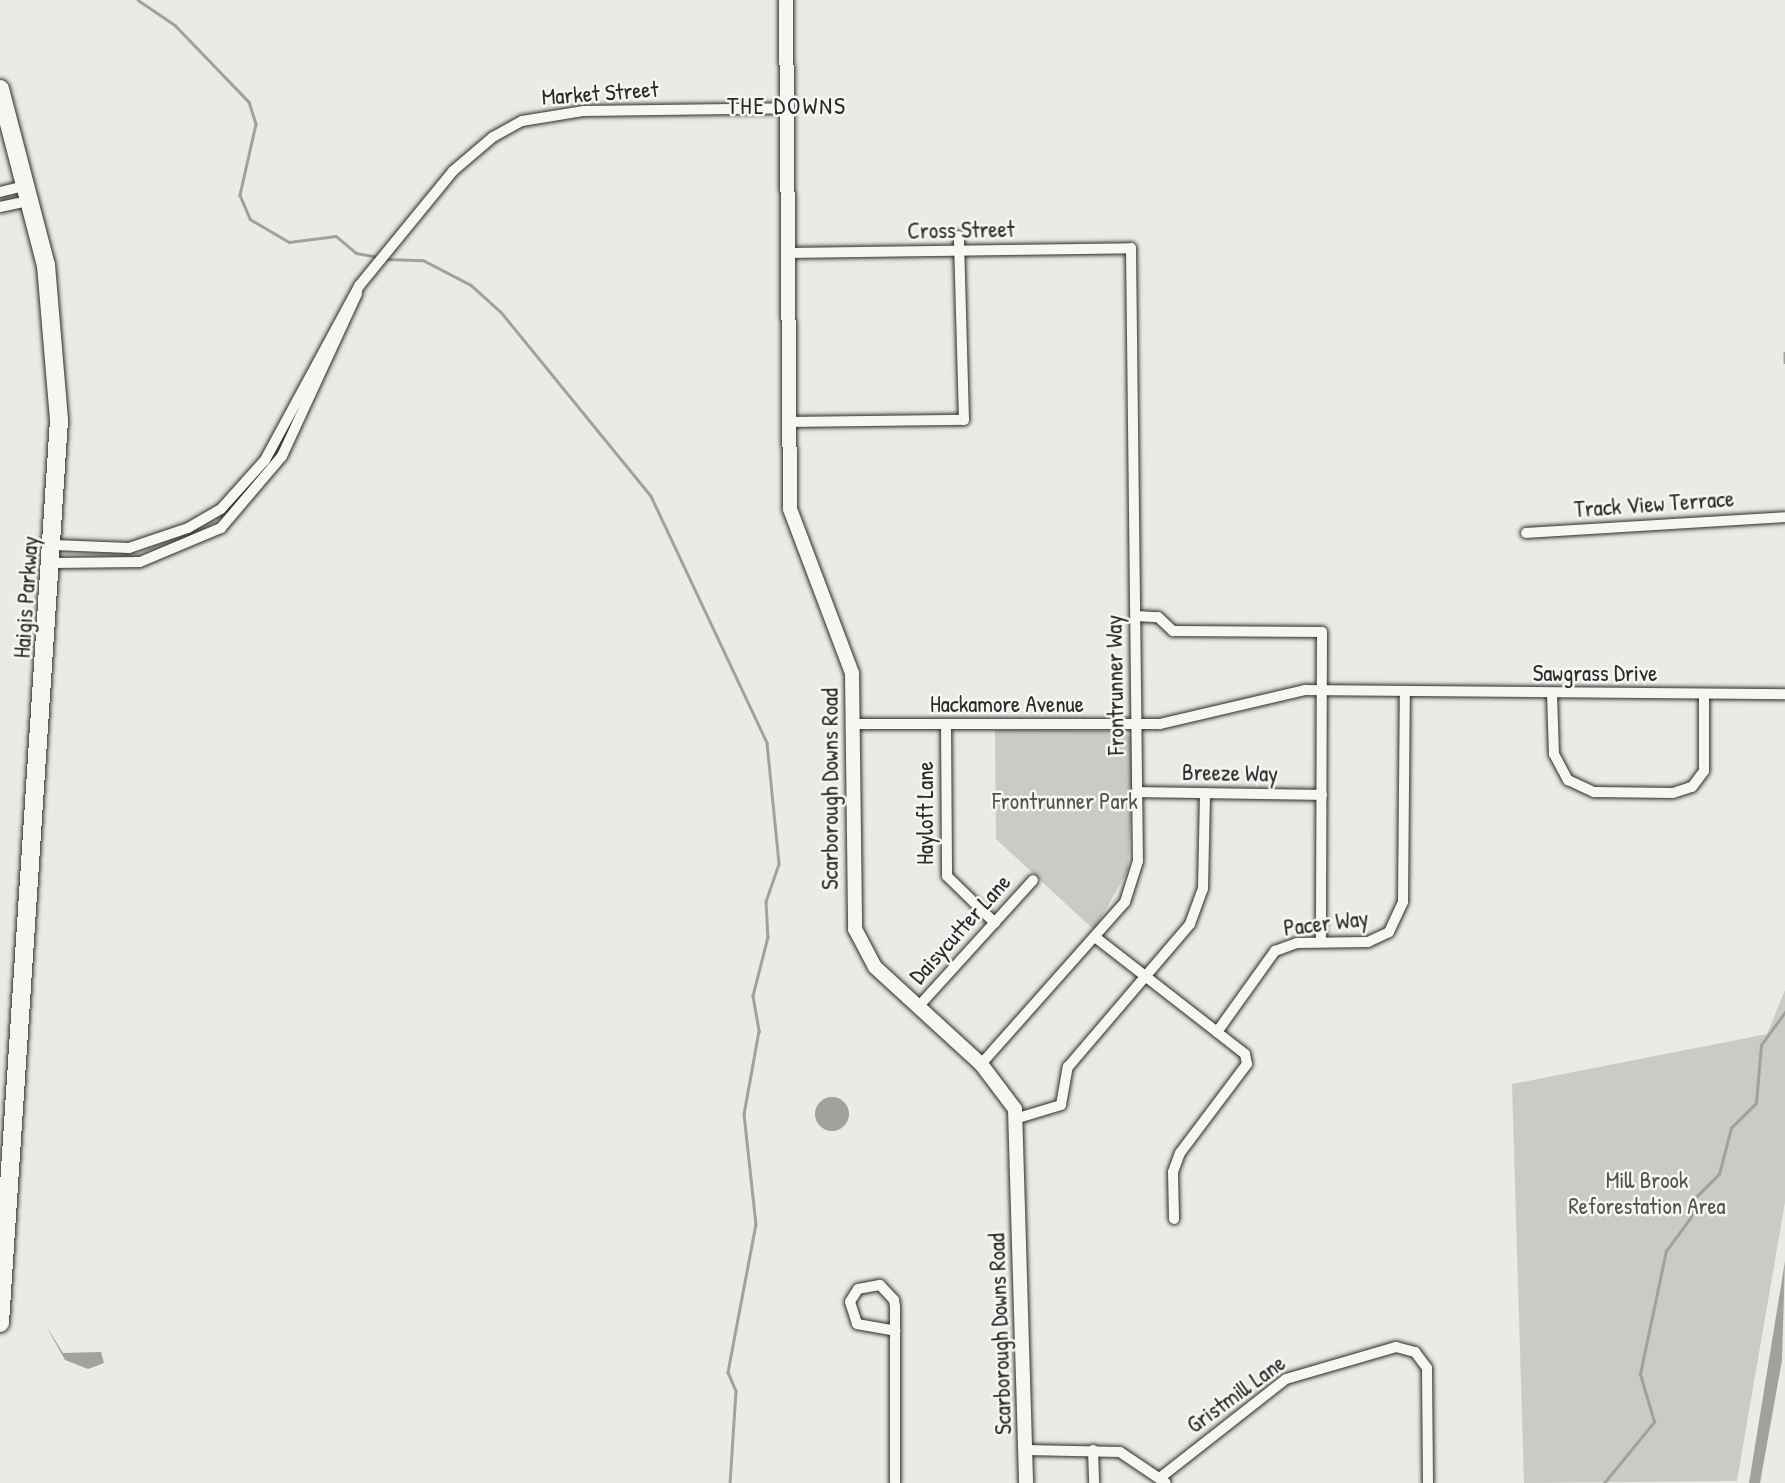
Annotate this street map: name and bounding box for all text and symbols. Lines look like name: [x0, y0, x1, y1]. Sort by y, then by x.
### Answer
street label: Market Street: [541, 75, 659, 111]
district label: THE DOWNS: [728, 92, 846, 120]
street label: Cross Street: [907, 215, 1015, 245]
street label: Track View Terrace: [1573, 485, 1735, 523]
street label: Haigis Parkway: [8, 535, 44, 659]
street label: Frontrunner Way: [1100, 615, 1130, 755]
street label: Sawgrass Drive: [1533, 659, 1657, 687]
street label: Scarborough Downs Road: [816, 688, 844, 890]
street label: Hackamore Avenue: [930, 690, 1084, 718]
street label: Breeze Way: [1182, 758, 1278, 788]
street label: Hayloft Lane: [911, 761, 939, 865]
park label: Frontrunner Park: [992, 787, 1138, 815]
street label: Daisycutter Lane: [904, 868, 1016, 990]
street label: Pacer Way: [1282, 904, 1370, 942]
park label: Mill Brook Reforestation Area: [1568, 1166, 1726, 1220]
street label: Scarborough Downs Road: [983, 1233, 1017, 1435]
street label: Gristmill Lane: [1181, 1349, 1291, 1439]

